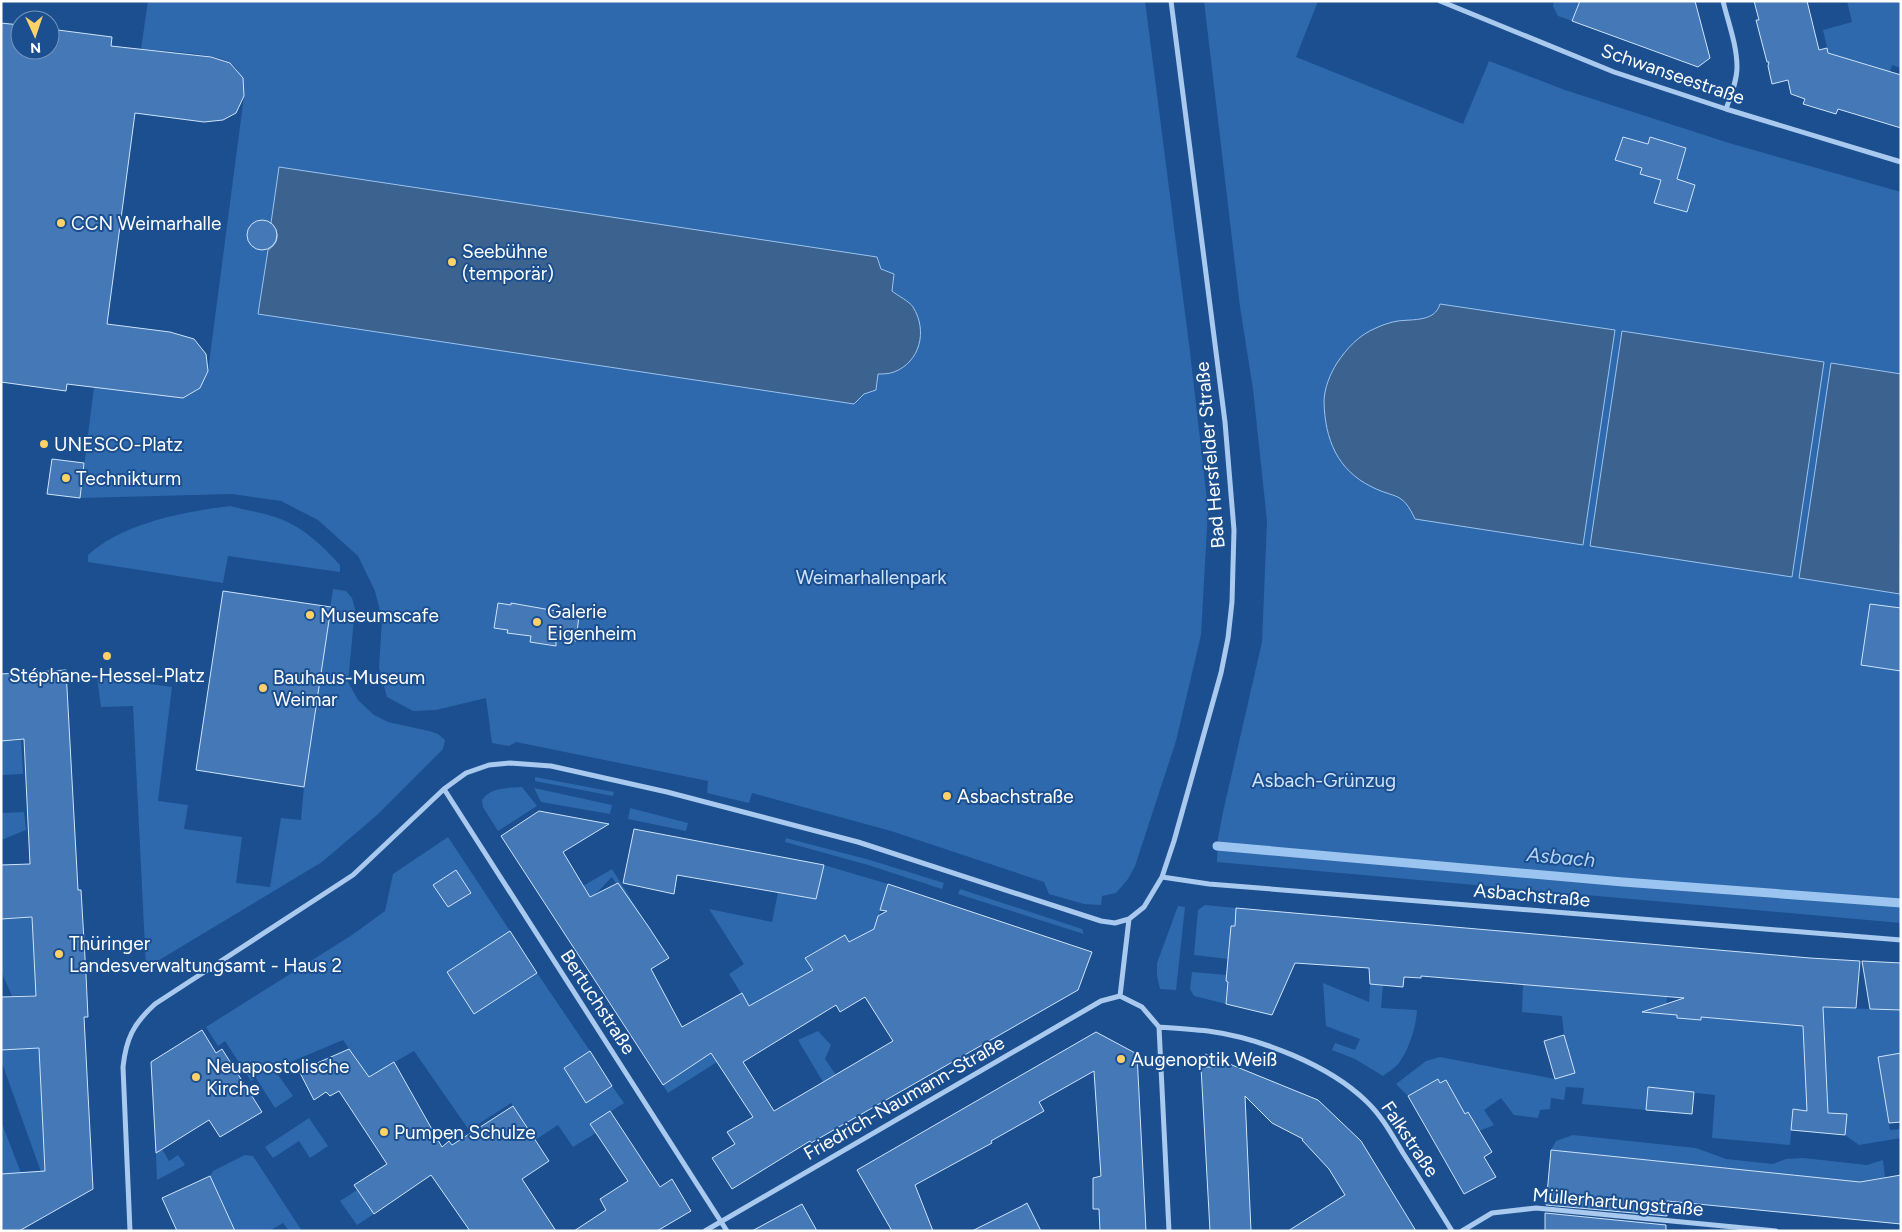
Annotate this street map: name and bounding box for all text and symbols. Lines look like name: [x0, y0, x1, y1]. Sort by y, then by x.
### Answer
north arrow: [10, 10, 60, 60]
text: N: [30, 39, 42, 56]
street label: Schwanseestraße: [1598, 39, 1748, 109]
place label: CCN Weimarhalle: [71, 212, 221, 235]
marker: CCN Weimarhalle: [55, 217, 67, 229]
place label: Seebühne (temporär): [462, 240, 554, 285]
marker: Seebühne (temporär): [446, 256, 458, 268]
street label: Bad Hersfelder Straße: [1190, 361, 1230, 549]
place label: UNESCO-Platz: [54, 433, 183, 456]
marker: UNESCO-Platz: [38, 438, 50, 450]
place label: Technikturm: [76, 467, 181, 490]
marker: Technikturm: [60, 472, 72, 484]
park label: Weimarhallenpark: [796, 566, 947, 589]
place label: Galerie Eigenheim: [547, 600, 636, 645]
place label: Museumscafe: [320, 604, 439, 627]
marker: Museumscafe: [304, 609, 316, 621]
marker: Galerie Eigenheim: [531, 616, 543, 628]
marker: Stéphane-Hessel-Platz: [101, 650, 113, 662]
place label: Stéphane-Hessel-Platz: [9, 664, 205, 687]
place label: Bauhaus-Museum Weimar: [273, 666, 425, 711]
marker: Bauhaus-Museum Weimar: [257, 682, 269, 694]
park label: Asbach-Grünzug: [1252, 769, 1396, 792]
place label: Asbachstraße: [957, 785, 1074, 808]
marker: Asbachstraße: [941, 790, 953, 802]
water label: Asbach: [1525, 842, 1596, 872]
street label: Asbachstraße: [1473, 878, 1591, 912]
place label: Thüringer Landesverwaltungsamt - Haus 2: [69, 932, 342, 977]
street label: Bertuchstraße: [556, 945, 640, 1059]
marker: Thüringer Landesverwaltungsamt - Haus 2: [53, 948, 65, 960]
street label: Friedrich-Naumann-Straße: [799, 1031, 1009, 1165]
place label: Augenoptik Weiß: [1131, 1048, 1277, 1071]
marker: Augenoptik Weiß: [1115, 1053, 1127, 1065]
place label: Neuapostolische Kirche: [206, 1055, 349, 1100]
marker: Neuapostolische Kirche: [190, 1071, 202, 1083]
street label: Falkstraße: [1376, 1097, 1444, 1181]
place label: Pumpen Schulze: [394, 1121, 536, 1144]
marker: Pumpen Schulze: [378, 1126, 390, 1138]
street label: Müllerhartungstraße: [1532, 1183, 1704, 1221]

